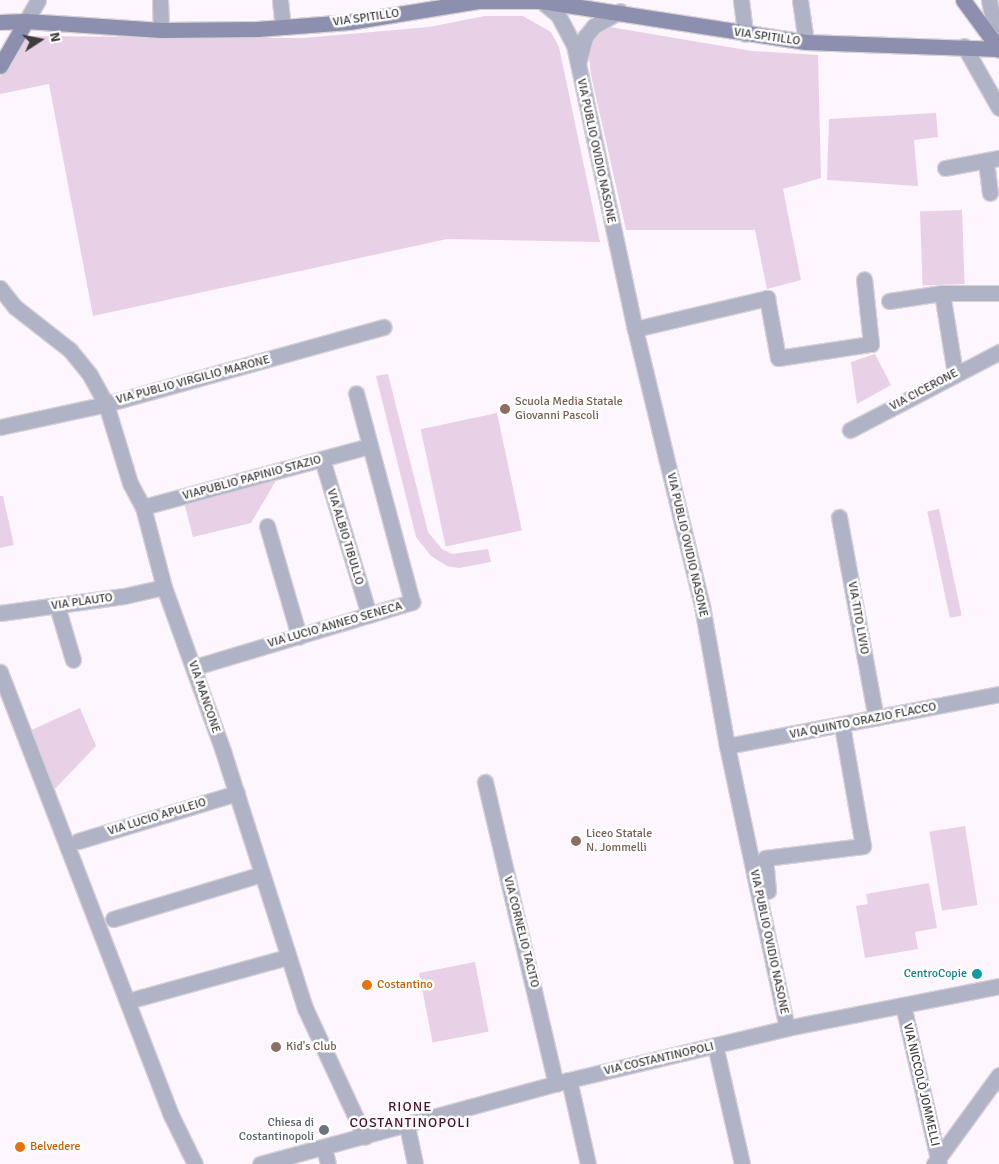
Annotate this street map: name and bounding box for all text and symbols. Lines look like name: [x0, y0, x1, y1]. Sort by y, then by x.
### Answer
street label: VIA SPITILLO: [332, 6, 400, 30]
north arrow: [15, 15, 65, 65]
street label: VIA SPITILLO: [733, 25, 801, 49]
text: N: [46, 31, 64, 43]
street label: VIA PUBLIO OVIDIO NASONE: [574, 77, 618, 225]
street label: VIA PUBLIO VIRGILIO MARONE: [115, 353, 271, 407]
street label: VIA CICERONE: [887, 366, 961, 414]
place label: Scuola Media Statale Giovanni Pascoli: [515, 395, 623, 423]
marker: Scuola Media Statale Giovanni Pascoli: [499, 403, 511, 415]
street label: VIAPUBLIO PAPINIO STAZIO: [181, 453, 323, 503]
street label: VIA PUBLIO OVIDIO NASONE: [663, 471, 711, 619]
street label: VIA ALBIO TIBULLO: [324, 487, 366, 587]
street label: VIA TITO LIVIO: [844, 580, 872, 656]
street label: VIA PLAUTO: [50, 591, 114, 613]
street label: VIA LUCIO ANNEO SENECA: [266, 599, 404, 651]
street label: VIA MANCONE: [185, 659, 223, 735]
street label: VIA QUINTO ORAZIO FLACCO: [788, 700, 938, 742]
street label: VIA LUCIO APULEIO: [106, 795, 208, 839]
place label: Liceo Statale N. Jommelli: [586, 827, 652, 855]
marker: Liceo Statale N. Jommelli: [570, 835, 582, 847]
street label: VIA PUBLIO OVIDIO NASONE: [747, 868, 791, 1016]
street label: VIA CORNELIO TACITO: [500, 875, 542, 989]
place label: CentroCopie: [904, 967, 967, 981]
marker: CentroCopie: [971, 968, 983, 980]
place label: Costantino: [377, 978, 433, 992]
marker: Costantino: [361, 979, 373, 991]
street label: VIA NICCOLÒ JOMMELLI: [900, 1022, 942, 1148]
street label: VIA COSTANTINOPOLI: [603, 1039, 715, 1079]
place label: Kid's Club: [286, 1040, 337, 1054]
marker: Kid's Club: [270, 1041, 282, 1053]
district label: RIONE COSTANTINOPOLI: [348, 1099, 472, 1132]
place label: Chiesa di Costantinopoli: [239, 1116, 314, 1144]
marker: Chiesa di Costantinopoli: [318, 1124, 330, 1136]
place label: Belvedere: [30, 1140, 81, 1154]
marker: Belvedere: [14, 1141, 26, 1153]

